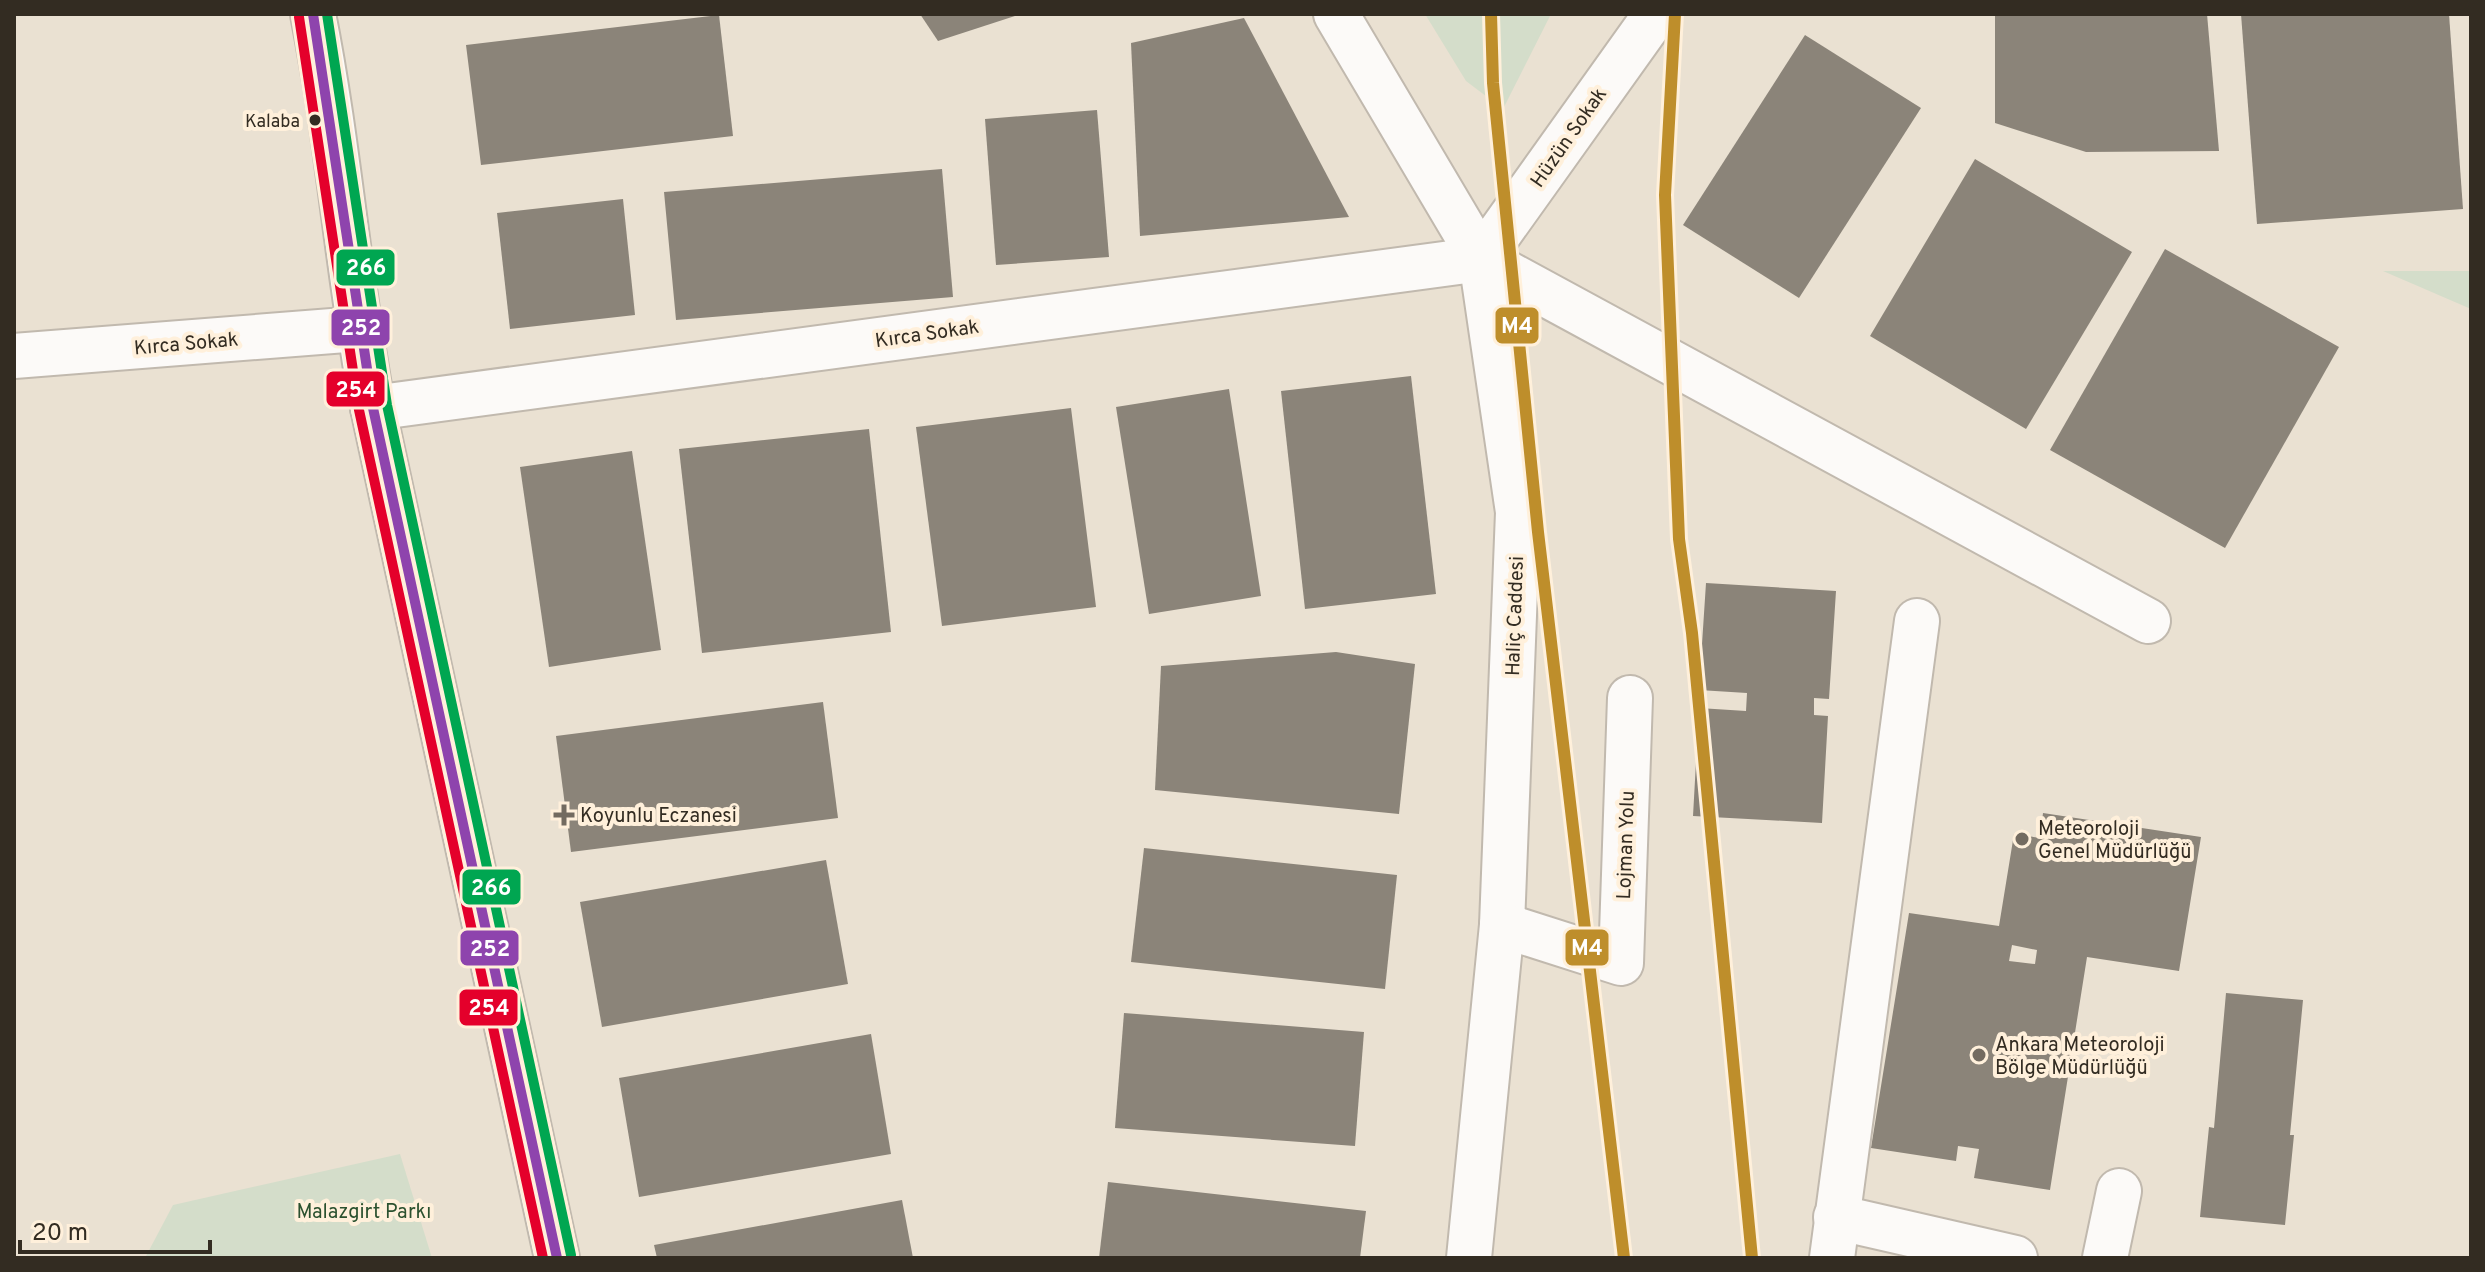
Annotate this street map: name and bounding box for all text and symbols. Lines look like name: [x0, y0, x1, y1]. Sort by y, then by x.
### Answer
street label: Hüzün Sokak: [1526, 83, 1614, 193]
place label: Kalaba: [245, 111, 300, 134]
marker: Kalaba: [307, 112, 323, 128]
line badge: 266: [335, 248, 396, 287]
text: 266: [346, 256, 386, 283]
line badge: M4: [1494, 306, 1540, 345]
line badge: 252: [330, 308, 391, 347]
text: M4: [1501, 314, 1533, 341]
street label: Kırca Sokak: [874, 315, 981, 355]
text: 252: [341, 316, 381, 343]
street label: Kırca Sokak: [133, 327, 239, 363]
line badge: 254: [325, 370, 386, 408]
text: 254: [335, 378, 377, 405]
street label: Haliç Caddesi: [1501, 556, 1531, 677]
street label: Lojman Yolu: [1612, 790, 1642, 900]
place label: Koyunlu Eczanesi: [580, 804, 737, 830]
marker: Koyunlu Eczanesi: [555, 806, 573, 824]
place label: Meteoroloji Genel Müdürlüğü: [2038, 817, 2192, 866]
marker: Meteoroloji Genel Müdürlüğü: [2013, 830, 2031, 848]
line badge: 266: [461, 868, 522, 906]
text: 266: [471, 876, 511, 903]
line badge: M4: [1564, 928, 1610, 967]
line badge: 252: [459, 929, 520, 967]
text: M4: [1571, 936, 1603, 963]
text: 252: [470, 937, 510, 964]
line badge: 254: [458, 988, 519, 1027]
text: 254: [468, 996, 510, 1023]
place label: Ankara Meteoroloji Bölge Müdürlüğü: [1995, 1033, 2165, 1082]
marker: Ankara Meteoroloji Bölge Müdürlüğü: [1970, 1046, 1988, 1064]
park label: Malazgirt Parkı: [297, 1200, 431, 1226]
scale bar: [20, 1204, 210, 1254]
text: 20 m: [32, 1219, 88, 1249]

